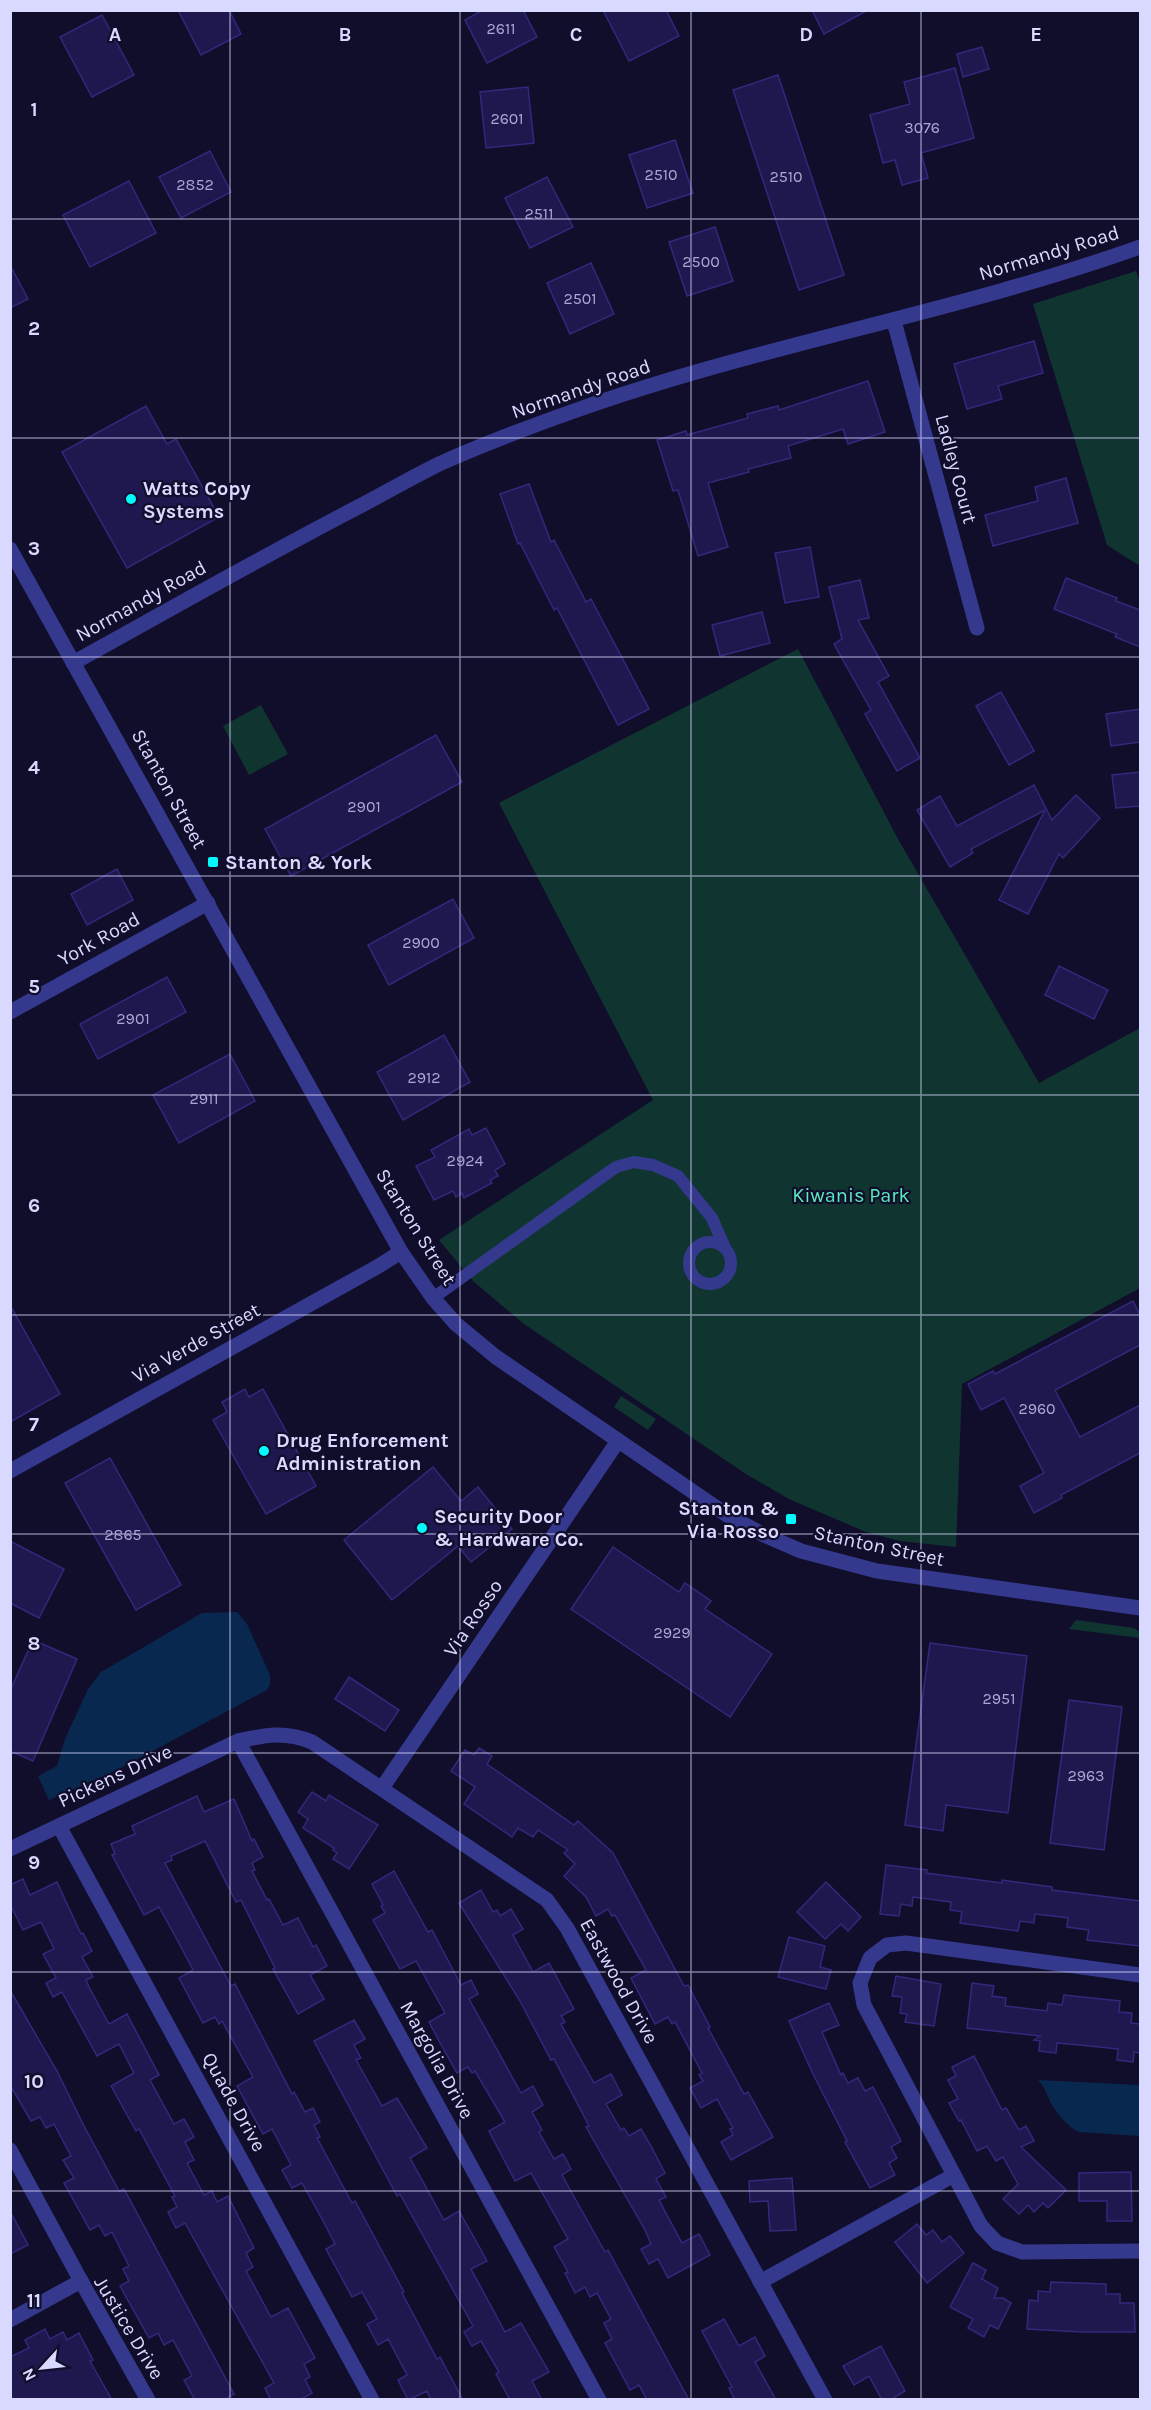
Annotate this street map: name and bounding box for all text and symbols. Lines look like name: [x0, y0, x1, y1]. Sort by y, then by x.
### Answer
house number: 2611: [486, 19, 516, 38]
text: A: [109, 23, 122, 46]
text: B: [339, 23, 351, 46]
text: C: [570, 23, 582, 46]
text: D: [799, 23, 813, 46]
text: E: [1030, 23, 1042, 46]
text: 1: [30, 98, 38, 121]
house number: 2601: [490, 109, 524, 128]
house number: 3076: [904, 118, 940, 137]
house number: 2510: [644, 165, 678, 184]
house number: 2510: [769, 167, 803, 186]
house number: 2852: [176, 175, 214, 194]
house number: 2511: [525, 204, 553, 223]
street label: Normandy Road: [976, 221, 1122, 285]
house number: 2500: [682, 252, 720, 271]
house number: 2501: [563, 289, 597, 308]
text: 2: [28, 317, 40, 340]
street label: Normandy Road: [508, 354, 654, 424]
street label: Ladley Court: [930, 412, 982, 527]
place label: Watts Copy Systems: [143, 477, 250, 523]
marker: Watts Copy Systems: [124, 492, 138, 506]
text: 3: [28, 537, 40, 560]
street label: Normandy Road: [72, 556, 210, 646]
street label: Stanton Street: [127, 725, 211, 853]
text: 4: [28, 756, 40, 779]
house number: 2901: [347, 797, 381, 816]
place label: Stanton & York: [225, 851, 372, 874]
marker: Stanton & York: [206, 855, 220, 869]
street label: York Road: [54, 907, 144, 971]
house number: 2900: [402, 933, 440, 952]
text: 5: [28, 975, 40, 998]
house number: 2901: [116, 1009, 150, 1028]
house number: 2912: [407, 1068, 441, 1087]
house number: 2911: [189, 1089, 219, 1108]
house number: 2924: [447, 1151, 483, 1170]
street label: Stanton Street: [371, 1165, 461, 1290]
park label: Kiwanis Park: [792, 1184, 910, 1207]
text: 6: [28, 1194, 40, 1217]
street label: Via Verde Street: [128, 1298, 264, 1388]
house number: 2960: [1018, 1399, 1056, 1418]
text: 7: [29, 1413, 39, 1436]
place label: Drug Enforcement Administration: [276, 1429, 449, 1475]
marker: Drug Enforcement Administration: [257, 1444, 271, 1458]
place label: Stanton & Via Rosso: [678, 1497, 779, 1543]
place label: Security Door & Hardware Co.: [434, 1505, 583, 1551]
marker: Stanton & Via Rosso: [784, 1512, 798, 1526]
marker: Security Door & Hardware Co.: [415, 1521, 429, 1535]
street label: Stanton Street: [812, 1521, 947, 1571]
house number: 2865: [104, 1525, 142, 1544]
street label: Via Rosso: [439, 1575, 507, 1661]
house number: 2929: [653, 1623, 691, 1642]
text: 8: [28, 1632, 40, 1655]
house number: 2951: [983, 1689, 1015, 1708]
street label: Pickens Drive: [54, 1740, 176, 1812]
house number: 2963: [1067, 1766, 1105, 1785]
text: 9: [28, 1851, 40, 1874]
street label: Eastwood Drive: [575, 1914, 663, 2048]
street label: Margolia Drive: [395, 1997, 479, 2123]
street label: Quade Drive: [197, 2048, 271, 2156]
text: 10: [24, 2070, 44, 2093]
street label: Justice Drive: [89, 2272, 169, 2384]
text: 11: [27, 2289, 41, 2312]
north arrow: [12, 2338, 72, 2398]
text: N: [18, 2365, 40, 2384]

